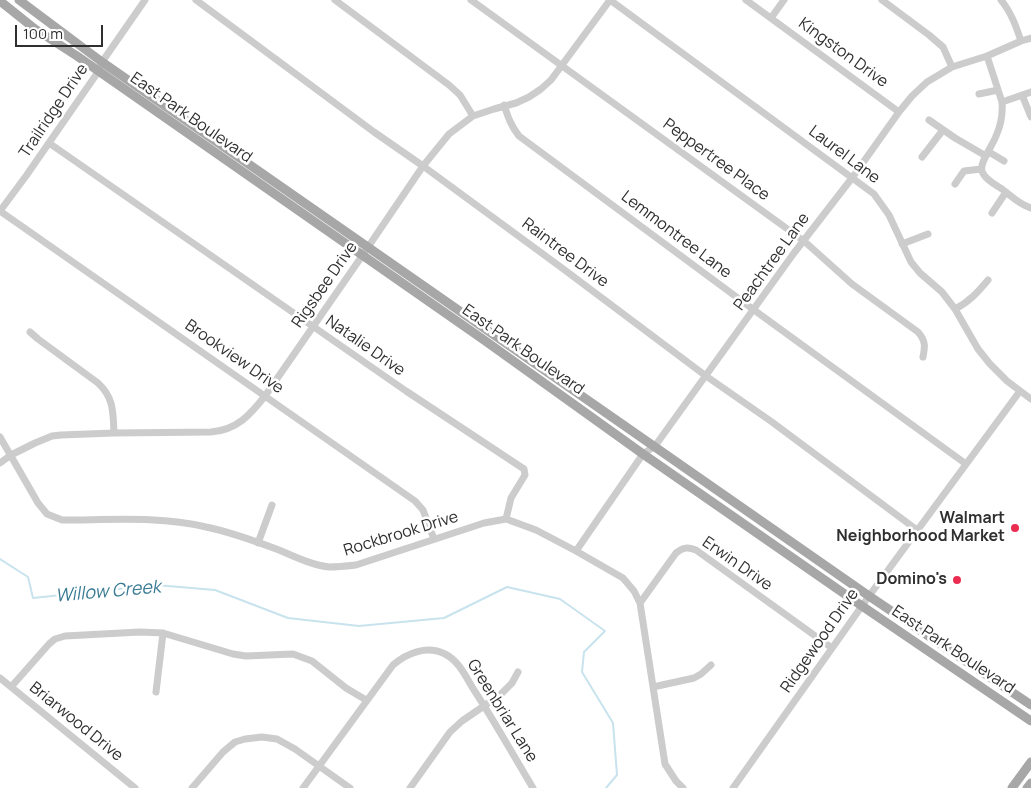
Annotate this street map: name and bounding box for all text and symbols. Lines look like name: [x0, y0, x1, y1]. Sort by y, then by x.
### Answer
street label: Kingston Drive: [794, 14, 892, 92]
scale bar: [18, 15, 105, 47]
text: 100 m: [23, 23, 63, 44]
street label: Trailridge Drive: [16, 60, 92, 162]
street label: East Park Boulevard: [126, 69, 256, 167]
street label: Peppertree Place: [659, 115, 773, 205]
street label: Laurel Lane: [805, 122, 883, 188]
street label: Lemmontree Lane: [617, 187, 735, 283]
street label: Peachtree Lane: [730, 210, 814, 314]
street label: Raintree Drive: [518, 214, 612, 292]
street label: Rigsbee Drive: [288, 238, 362, 332]
street label: East Park Boulevard: [458, 301, 588, 399]
street label: Natalie Drive: [322, 312, 408, 380]
street label: Brookview Drive: [181, 316, 287, 398]
street label: Rockbrook Drive: [341, 507, 461, 561]
place label: Walmart Neighborhood Market: [836, 509, 1005, 547]
marker: Walmart Neighborhood Market: [1009, 522, 1021, 534]
street label: Erwin Drive: [698, 533, 776, 595]
place label: Domino's: [876, 570, 947, 590]
marker: Domino's: [951, 574, 963, 586]
water label: Willow Creek: [54, 577, 162, 607]
street label: Ridgewood Drive: [777, 585, 863, 697]
street label: East Park Boulevard: [888, 602, 1018, 698]
street label: Greenbriar Lane: [463, 656, 541, 766]
street label: Briarwood Drive: [25, 678, 127, 766]

